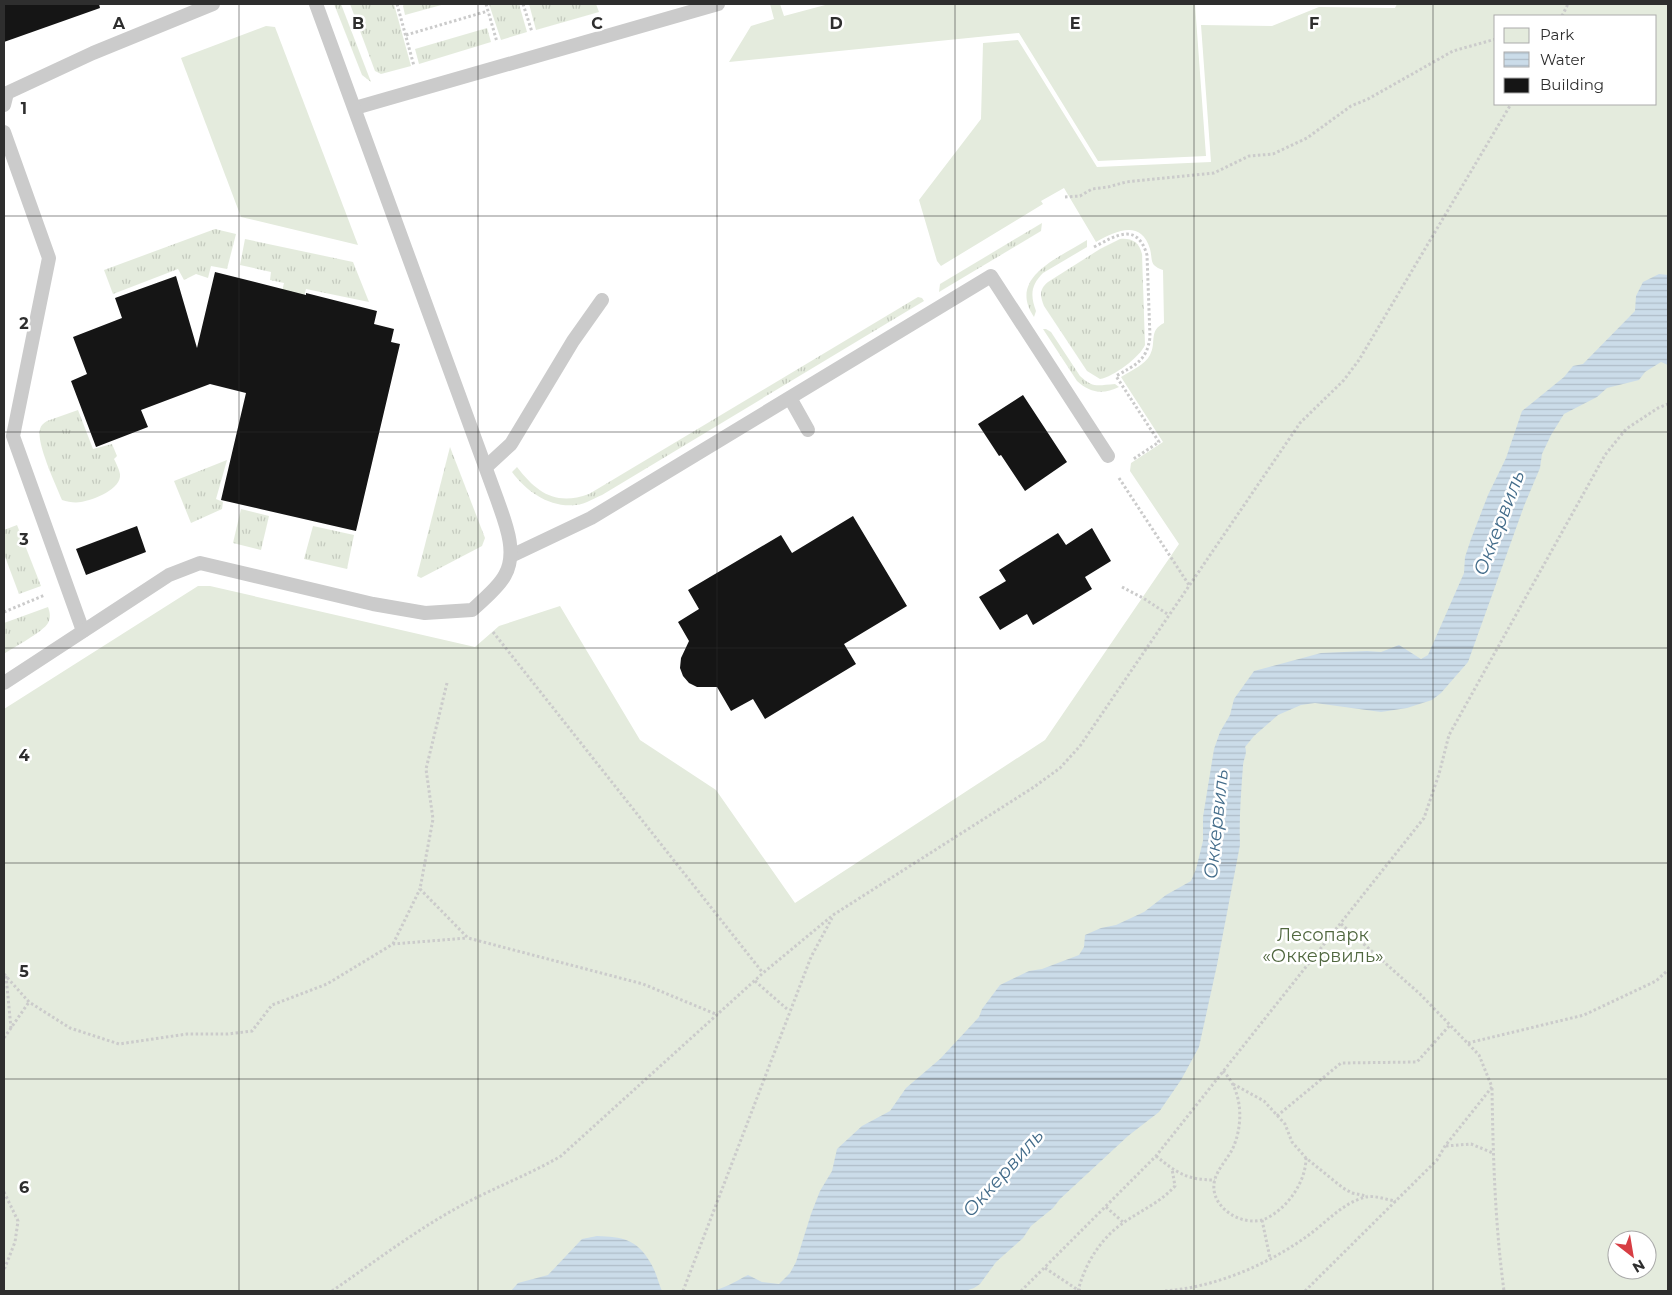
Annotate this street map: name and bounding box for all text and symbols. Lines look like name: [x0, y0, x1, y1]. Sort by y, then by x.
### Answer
text: A: [112, 14, 126, 33]
text: B: [352, 14, 364, 33]
text: C: [591, 14, 603, 33]
text: D: [829, 14, 843, 33]
text: E: [1070, 14, 1080, 33]
text: F: [1309, 14, 1319, 33]
legend: [1494, 15, 1657, 105]
text: Park: [1540, 25, 1574, 44]
text: Water: [1540, 50, 1586, 69]
text: Building: [1540, 75, 1604, 94]
text: 1: [21, 99, 27, 118]
text: 2: [19, 314, 29, 333]
water label: Оккервиль: [1469, 467, 1529, 579]
text: 3: [18, 530, 29, 549]
text: 4: [18, 746, 30, 765]
water label: Оккервиль: [1199, 768, 1233, 880]
park label: Лесопарк «Оккервиль»: [1262, 924, 1384, 967]
text: 5: [19, 962, 29, 981]
water label: Оккервиль: [958, 1124, 1048, 1222]
text: 6: [19, 1178, 29, 1197]
north arrow: [1607, 1230, 1657, 1280]
text: N: [1629, 1256, 1648, 1277]

